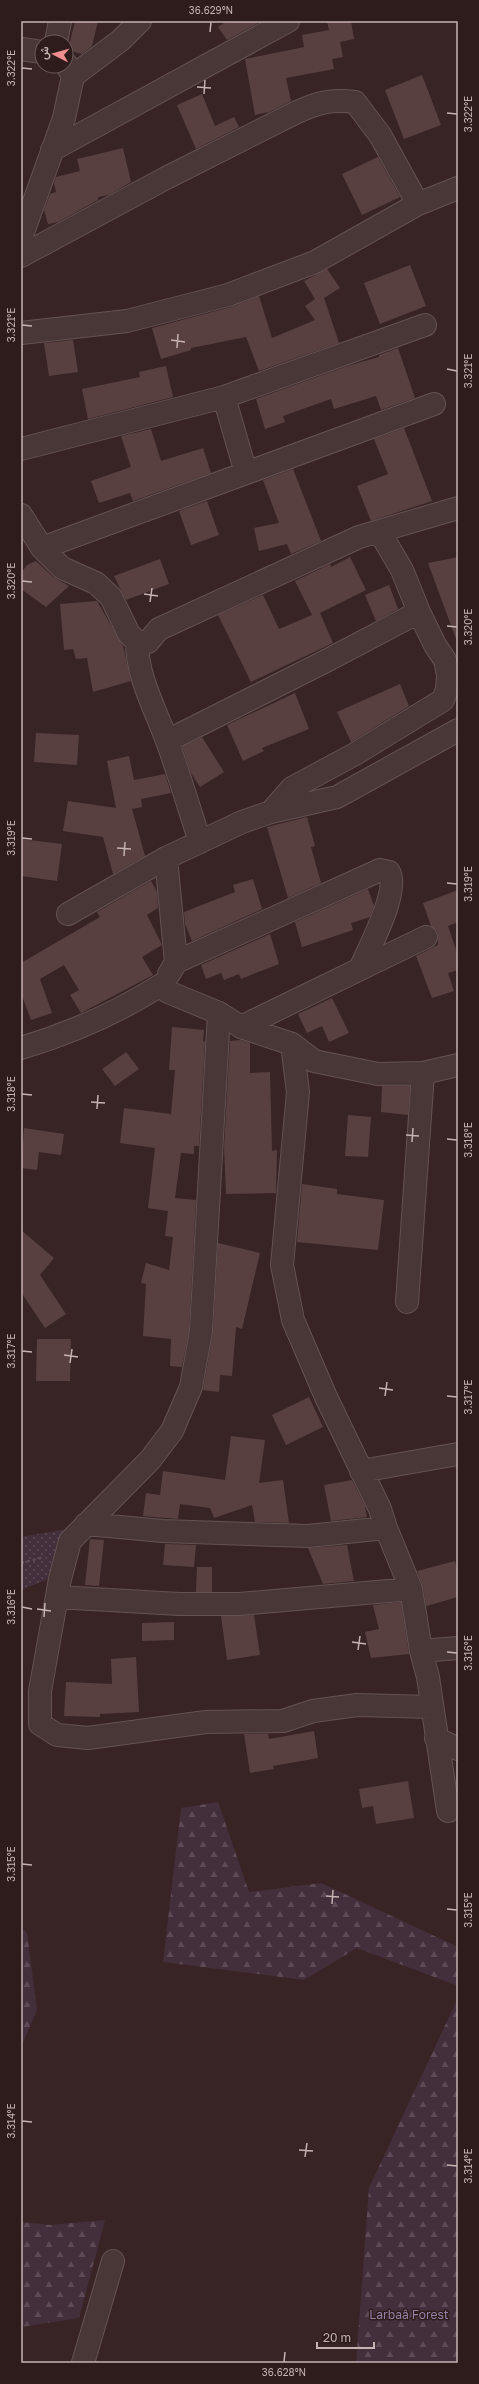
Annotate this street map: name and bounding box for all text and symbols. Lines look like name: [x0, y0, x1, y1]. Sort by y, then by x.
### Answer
text: 36.629°N: [189, 4, 233, 16]
north arrow: [34, 34, 74, 74]
text: ش: [36, 46, 52, 60]
text: 3.322°E: [5, 50, 17, 86]
text: 3.322°E: [462, 96, 474, 132]
text: 3.321°E: [5, 308, 17, 342]
text: 3.321°E: [462, 354, 474, 388]
text: 3.320°E: [5, 563, 17, 599]
text: 3.320°E: [462, 609, 474, 645]
text: 3.319°E: [5, 820, 17, 856]
text: 3.319°E: [462, 866, 474, 902]
text: 3.318°E: [5, 1076, 17, 1112]
text: 3.318°E: [462, 1122, 474, 1158]
text: 3.317°E: [5, 1334, 17, 1368]
text: 3.317°E: [462, 1380, 474, 1414]
text: 3.316°E: [5, 1589, 17, 1625]
text: 3.316°E: [462, 1635, 474, 1671]
text: 3.315°E: [5, 1846, 17, 1882]
text: 3.315°E: [462, 1892, 474, 1928]
text: 3.314°E: [5, 2103, 17, 2139]
text: 3.314°E: [462, 2148, 474, 2184]
park label: Larbaâ Forest: [369, 2307, 449, 2322]
scale bar: [317, 2324, 374, 2350]
text: 20 m: [323, 2330, 351, 2345]
text: 36.628°N: [262, 2366, 306, 2378]

